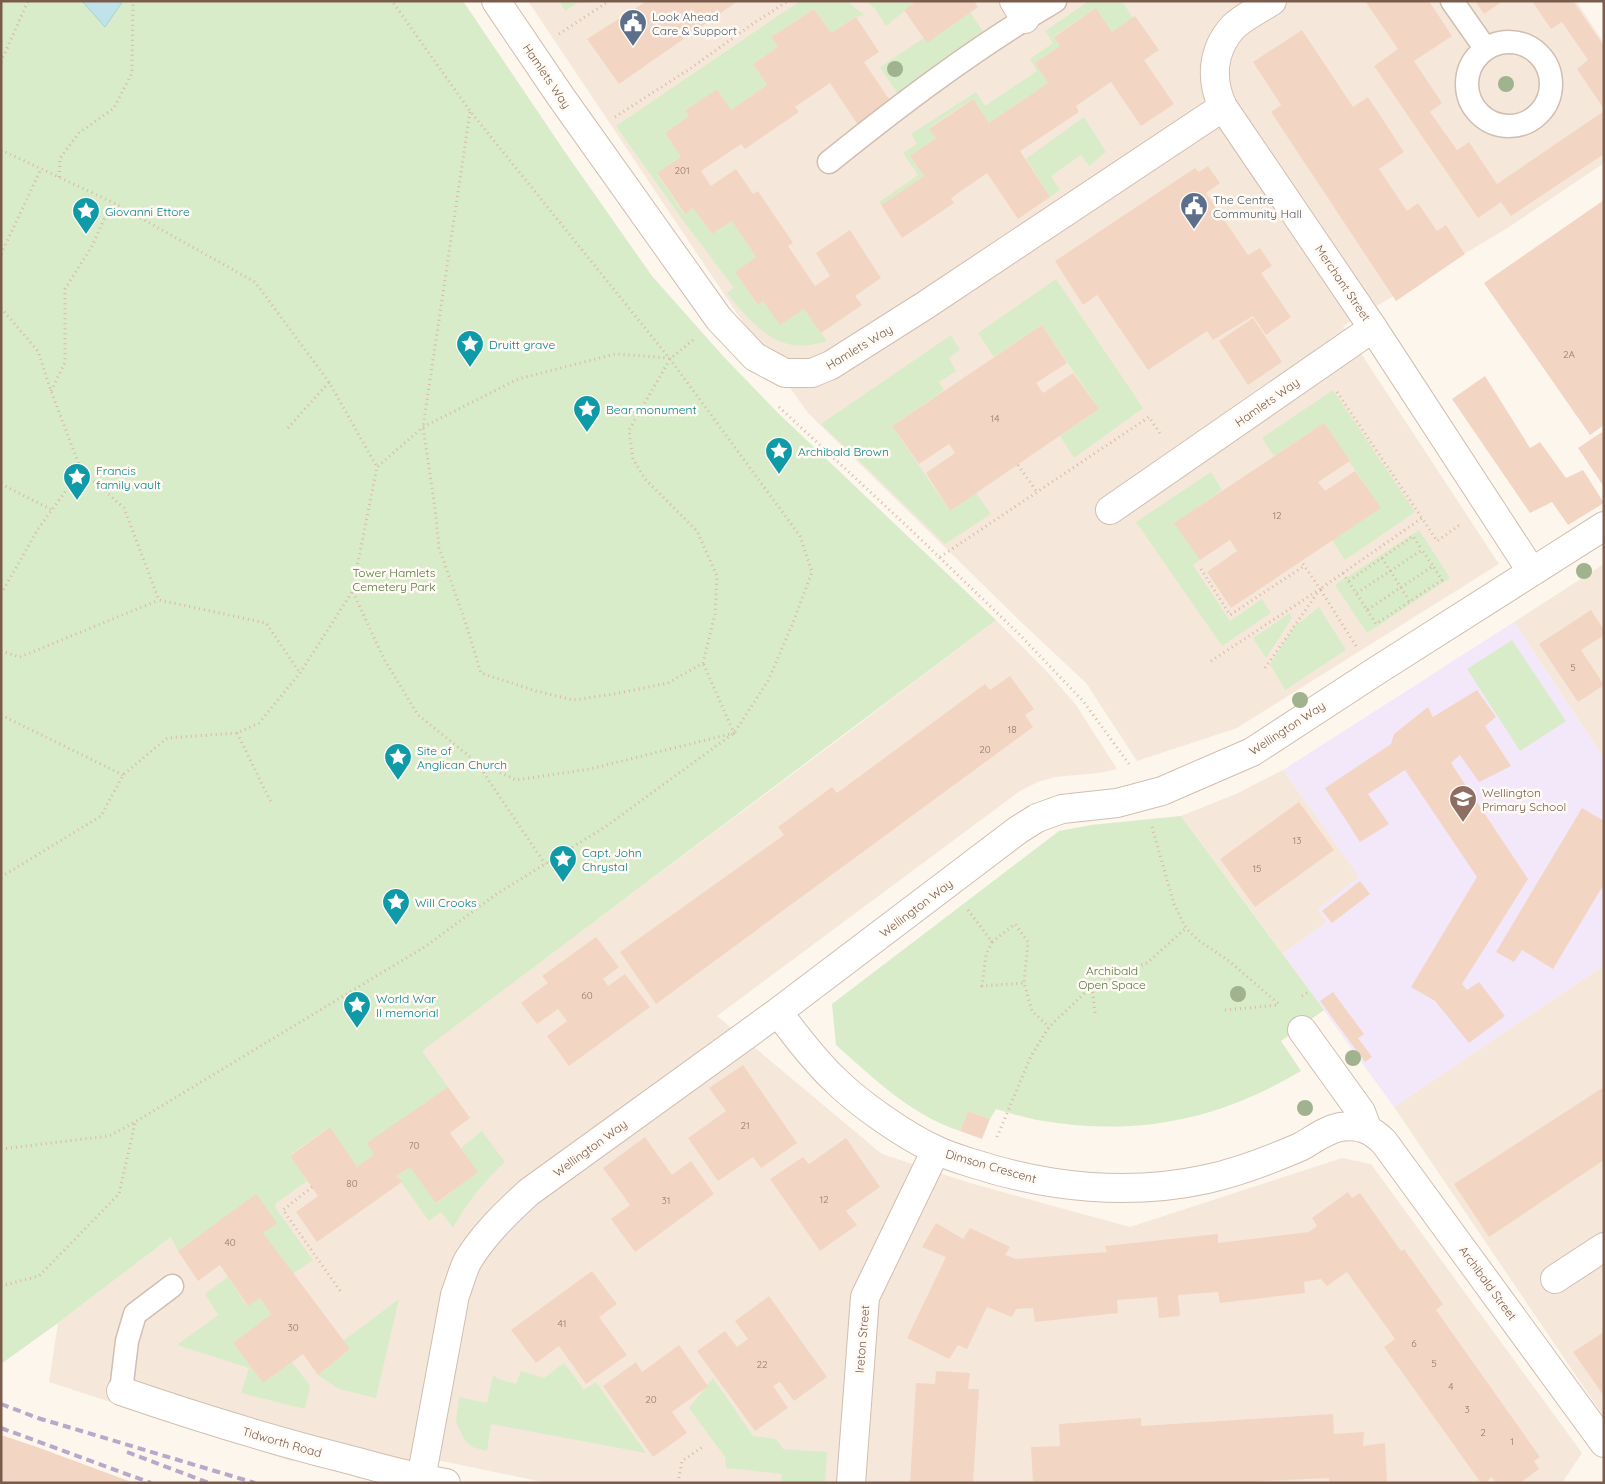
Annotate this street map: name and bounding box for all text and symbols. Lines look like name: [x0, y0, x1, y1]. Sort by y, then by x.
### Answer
public building icon: Look Ahead Care & Support: [618, 8, 648, 47]
place label: Look Ahead Care & Support: [652, 9, 737, 38]
street label: Hamlets Way: [520, 41, 574, 111]
house number: 201: [674, 164, 690, 177]
public building icon: The Centre Community Hall: [1179, 191, 1209, 230]
place label: The Centre Community Hall: [1213, 192, 1302, 221]
place icon: Giovanni Ettore: [71, 196, 101, 235]
place label: Giovanni Ettore: [105, 204, 190, 219]
street label: Merchant Street: [1312, 242, 1374, 324]
street label: Hamlets Way: [823, 321, 895, 373]
place icon: Druitt grave: [455, 329, 485, 368]
place label: Druitt grave: [489, 337, 555, 352]
house number: 2A: [1563, 348, 1576, 361]
street label: Hamlets Way: [1232, 374, 1302, 430]
place icon: Bear monument: [572, 394, 602, 433]
place label: Bear monument: [606, 402, 696, 417]
house number: 14: [991, 412, 999, 425]
place icon: Archibald Brown: [764, 436, 794, 475]
place label: Archibald Brown: [798, 444, 889, 459]
place icon: Francis family vault: [62, 462, 92, 501]
place label: Francis family vault: [96, 463, 161, 492]
house number: 12: [1272, 509, 1282, 522]
park label: Tower Hamlets Cemetery Park: [352, 565, 436, 594]
house number: 5: [1570, 661, 1576, 674]
street label: Wellington Way: [1246, 698, 1328, 758]
house number: 18: [1007, 723, 1017, 736]
place icon: Site of Anglican Church: [383, 742, 413, 781]
place label: Site of Anglican Church: [417, 743, 507, 772]
house number: 20: [979, 743, 991, 756]
school or university icon: Wellington Primary School: [1448, 784, 1478, 823]
place label: Wellington Primary School: [1482, 785, 1566, 814]
house number: 13: [1293, 834, 1301, 847]
place icon: Capt. John Chrystal: [548, 844, 578, 883]
place label: Capt. John Chrystal: [582, 845, 642, 874]
house number: 15: [1252, 862, 1262, 875]
street label: Wellington Way: [876, 876, 956, 940]
place icon: Will Crooks: [381, 887, 411, 926]
place label: Will Crooks: [415, 895, 477, 910]
park label: Archibald Open Space: [1078, 963, 1146, 992]
house number: 60: [581, 989, 593, 1002]
place icon: World War II memorial: [342, 990, 372, 1029]
place label: World War II memorial: [376, 991, 438, 1020]
street label: Wellington Way: [550, 1116, 630, 1180]
house number: 21: [740, 1119, 750, 1132]
house number: 70: [408, 1139, 420, 1152]
street label: Dimson Crescent: [944, 1146, 1038, 1186]
house number: 80: [346, 1177, 358, 1190]
house number: 12: [819, 1193, 829, 1206]
house number: 31: [662, 1194, 670, 1207]
house number: 40: [224, 1236, 236, 1249]
street label: Archibald Street: [1456, 1243, 1520, 1323]
street label: Ireton Street: [852, 1304, 872, 1374]
house number: 41: [558, 1317, 566, 1330]
house number: 30: [287, 1321, 299, 1334]
house number: 6: [1411, 1337, 1417, 1350]
house number: 5: [1431, 1357, 1437, 1370]
house number: 22: [756, 1358, 768, 1371]
house number: 4: [1448, 1380, 1454, 1393]
house number: 20: [645, 1393, 657, 1406]
house number: 3: [1464, 1403, 1470, 1416]
street label: Tidworth Road: [241, 1424, 323, 1460]
house number: 2: [1480, 1426, 1486, 1439]
house number: 1: [1510, 1435, 1514, 1448]

